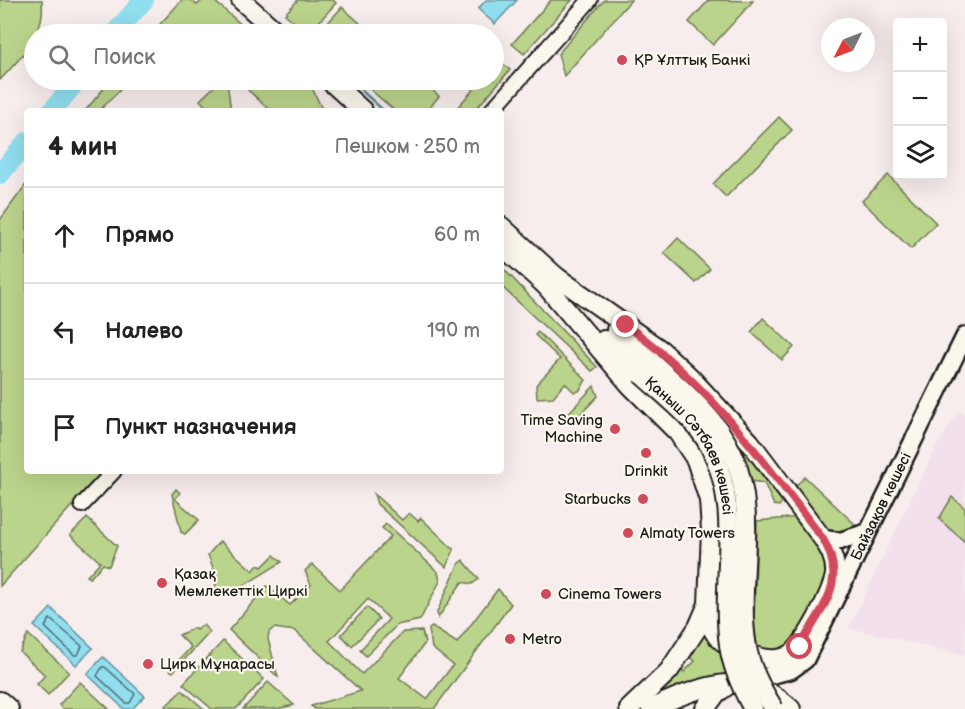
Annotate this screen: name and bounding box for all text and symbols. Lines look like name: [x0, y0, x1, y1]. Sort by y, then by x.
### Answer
north arrow: [821, 18, 875, 72]
map controls: [893, 18, 947, 180]
button: +: [893, 18, 947, 72]
search box: [24, 24, 504, 90]
icon: search: [45, 41, 78, 74]
text: Поиск: [93, 44, 156, 71]
place label: ҚР Ұлттық Банкі: [634, 51, 750, 70]
marker: ҚР Ұлттық Банкі: [615, 53, 629, 67]
button: −: [893, 72, 947, 126]
button: layers: [893, 126, 947, 180]
text: 4 мин: [48, 132, 117, 163]
text: Пешком · 250 m: [335, 135, 480, 159]
icon: ahead: [48, 219, 81, 252]
text: Прямо: [105, 222, 174, 249]
text: 60 m: [434, 223, 480, 247]
route end: [612, 311, 638, 337]
icon: left: [48, 315, 81, 348]
text: Налево: [105, 318, 183, 345]
text: 190 m: [427, 319, 480, 343]
street label: Қаныш Сәтбаев көшесі: [641, 372, 737, 515]
icon: arrive: [48, 411, 81, 444]
place label: Time Saving Machine: [521, 411, 603, 447]
text: Пункт назначения: [105, 414, 297, 441]
marker: Time Saving Machine: [608, 422, 622, 436]
marker: Drinkit: [639, 446, 653, 460]
street label: Байзақов көшесі: [846, 449, 915, 564]
place label: Drinkit: [624, 462, 668, 481]
place label: Starbucks: [564, 490, 632, 509]
marker: Starbucks: [636, 492, 650, 506]
place label: Almaty Towers: [640, 524, 736, 543]
marker: Almaty Towers: [621, 526, 635, 540]
place label: Қазақ Мемлекеттік Циркі: [174, 565, 308, 601]
marker: Қазақ Мемлекеттік Циркі: [155, 576, 169, 590]
place label: Cinema Towers: [558, 585, 662, 604]
marker: Cinema Towers: [539, 587, 553, 601]
place label: Metro: [522, 630, 562, 649]
marker: Metro: [503, 632, 517, 646]
route start: [786, 633, 812, 659]
place label: Цирк Мұнарасы: [160, 655, 275, 674]
marker: Цирк Мұнарасы: [141, 657, 155, 671]

